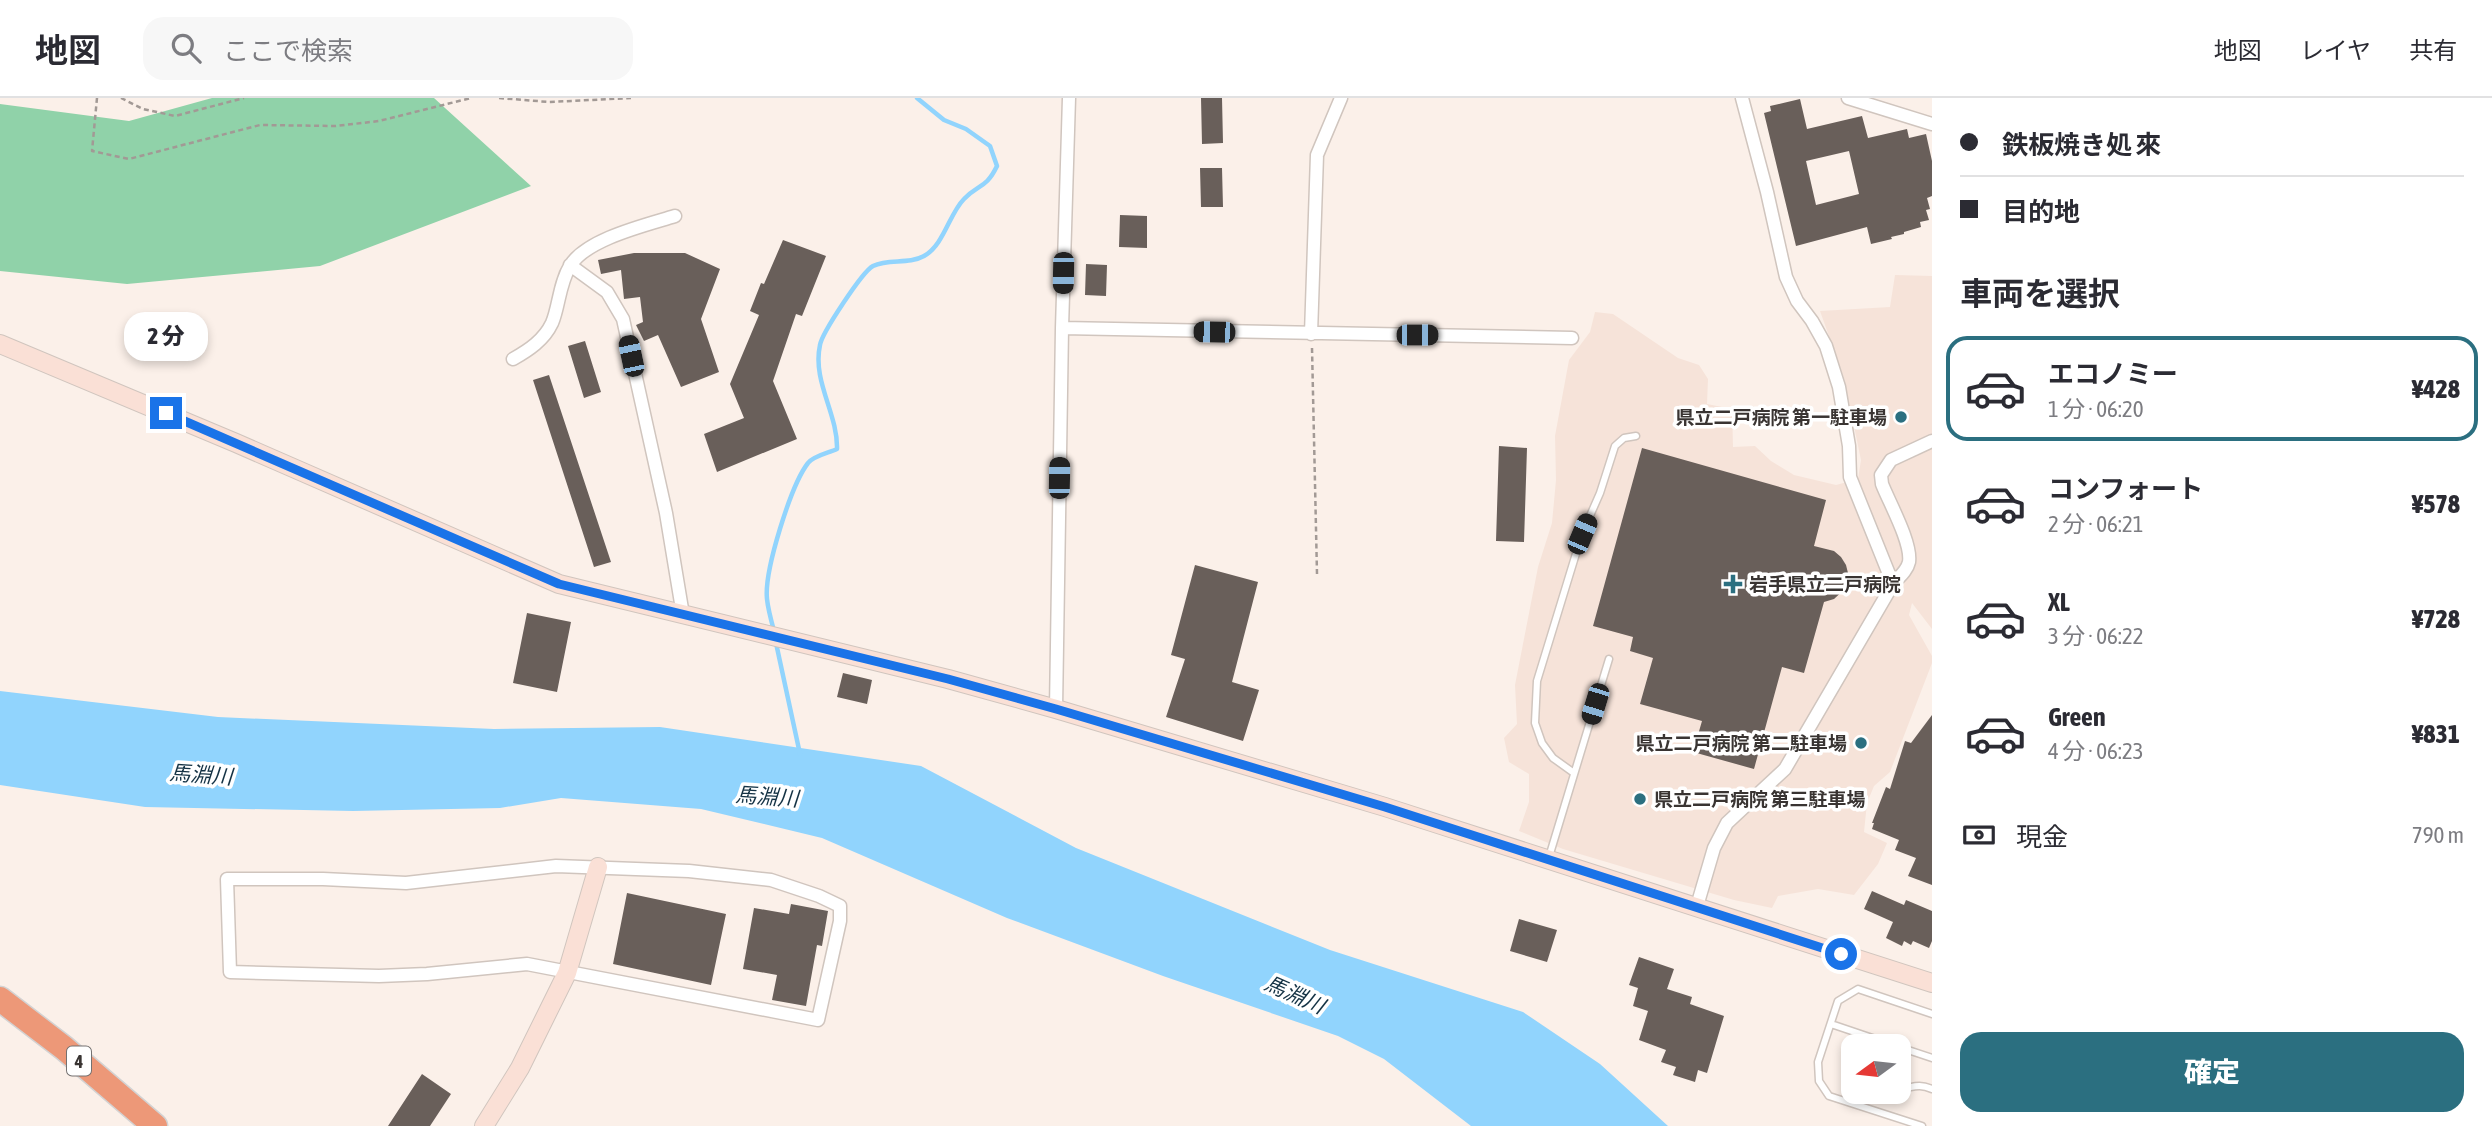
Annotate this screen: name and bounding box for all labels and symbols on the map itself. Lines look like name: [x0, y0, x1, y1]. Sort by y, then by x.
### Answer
car: [1053, 252, 1074, 294]
callout: 2 分: [124, 312, 208, 360]
car: [1193, 321, 1236, 343]
car: [1397, 325, 1439, 346]
car: [617, 333, 646, 379]
route end: [150, 397, 182, 429]
place label: 県立二戸病院 第一駐車場: [1675, 406, 1887, 428]
marker: 県立二戸病院 第一駐車場: [1893, 409, 1909, 425]
car: [1049, 457, 1070, 499]
car: [1565, 511, 1600, 557]
place label: 岩手県立二戸病院: [1749, 573, 1901, 595]
marker: 岩手県立二戸病院: [1723, 574, 1743, 594]
car: [1579, 681, 1612, 727]
place label: 県立二戸病院 第二駐車場: [1635, 732, 1847, 754]
marker: 県立二戸病院 第二駐車場: [1853, 735, 1869, 751]
water label: 馬淵川: [169, 760, 235, 788]
water label: 馬淵川: [735, 782, 801, 810]
place label: 県立二戸病院 第三駐車場: [1654, 788, 1866, 810]
marker: 県立二戸病院 第三駐車場: [1632, 791, 1648, 807]
route start: [1825, 938, 1857, 970]
water label: 馬淵川: [1261, 970, 1330, 1019]
north arrow: [1841, 1034, 1911, 1104]
road number: 4: [67, 1046, 91, 1076]

